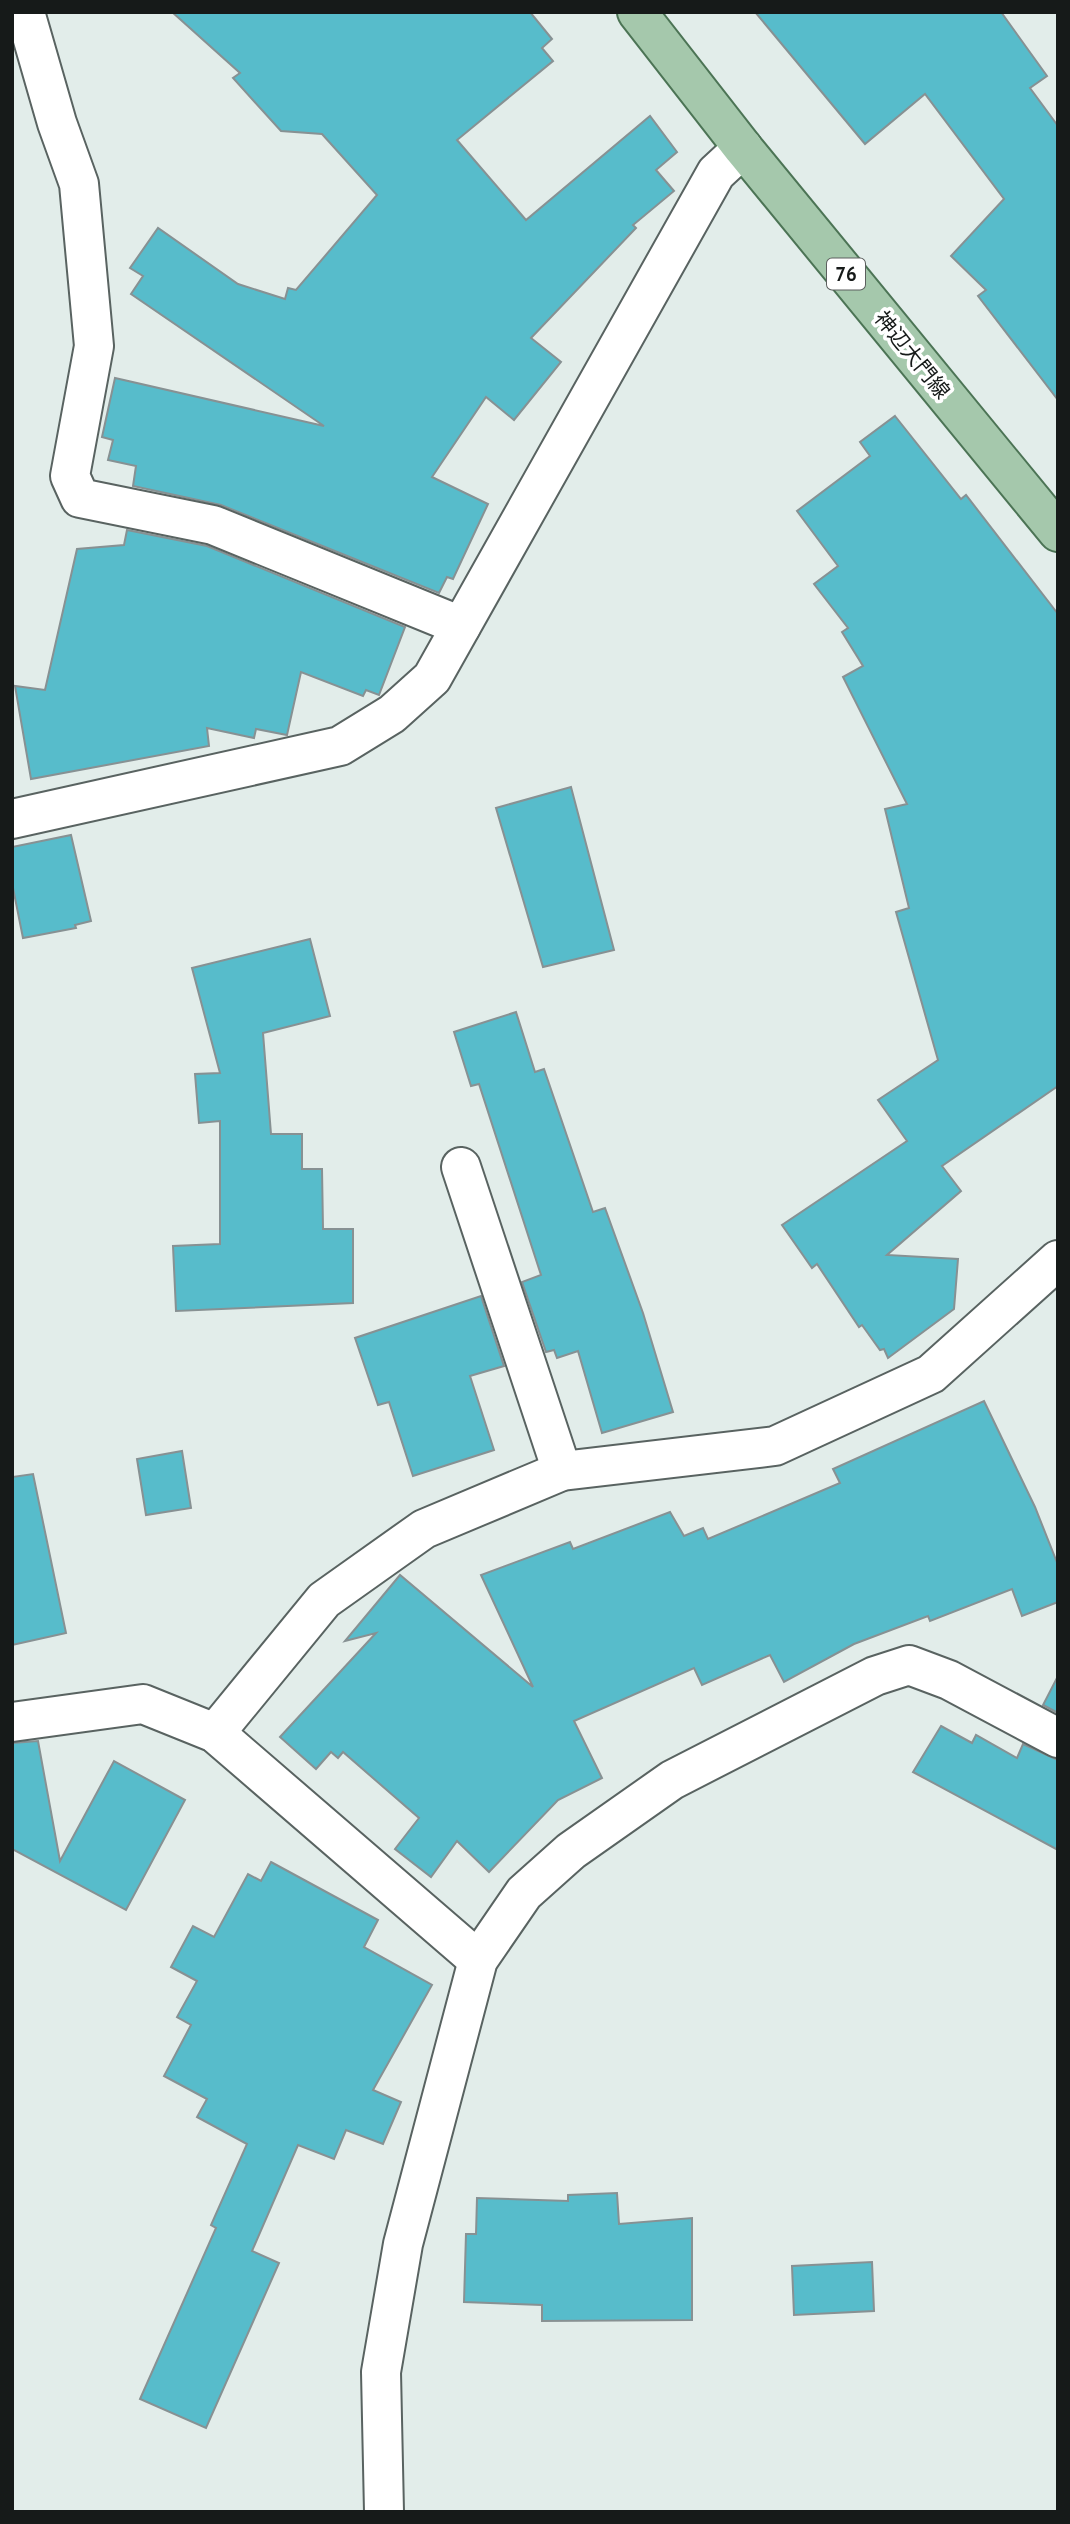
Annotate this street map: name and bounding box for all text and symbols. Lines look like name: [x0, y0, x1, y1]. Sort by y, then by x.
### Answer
road number: 76: [827, 258, 865, 290]
street label: 神辺大門線: [869, 305, 956, 404]

